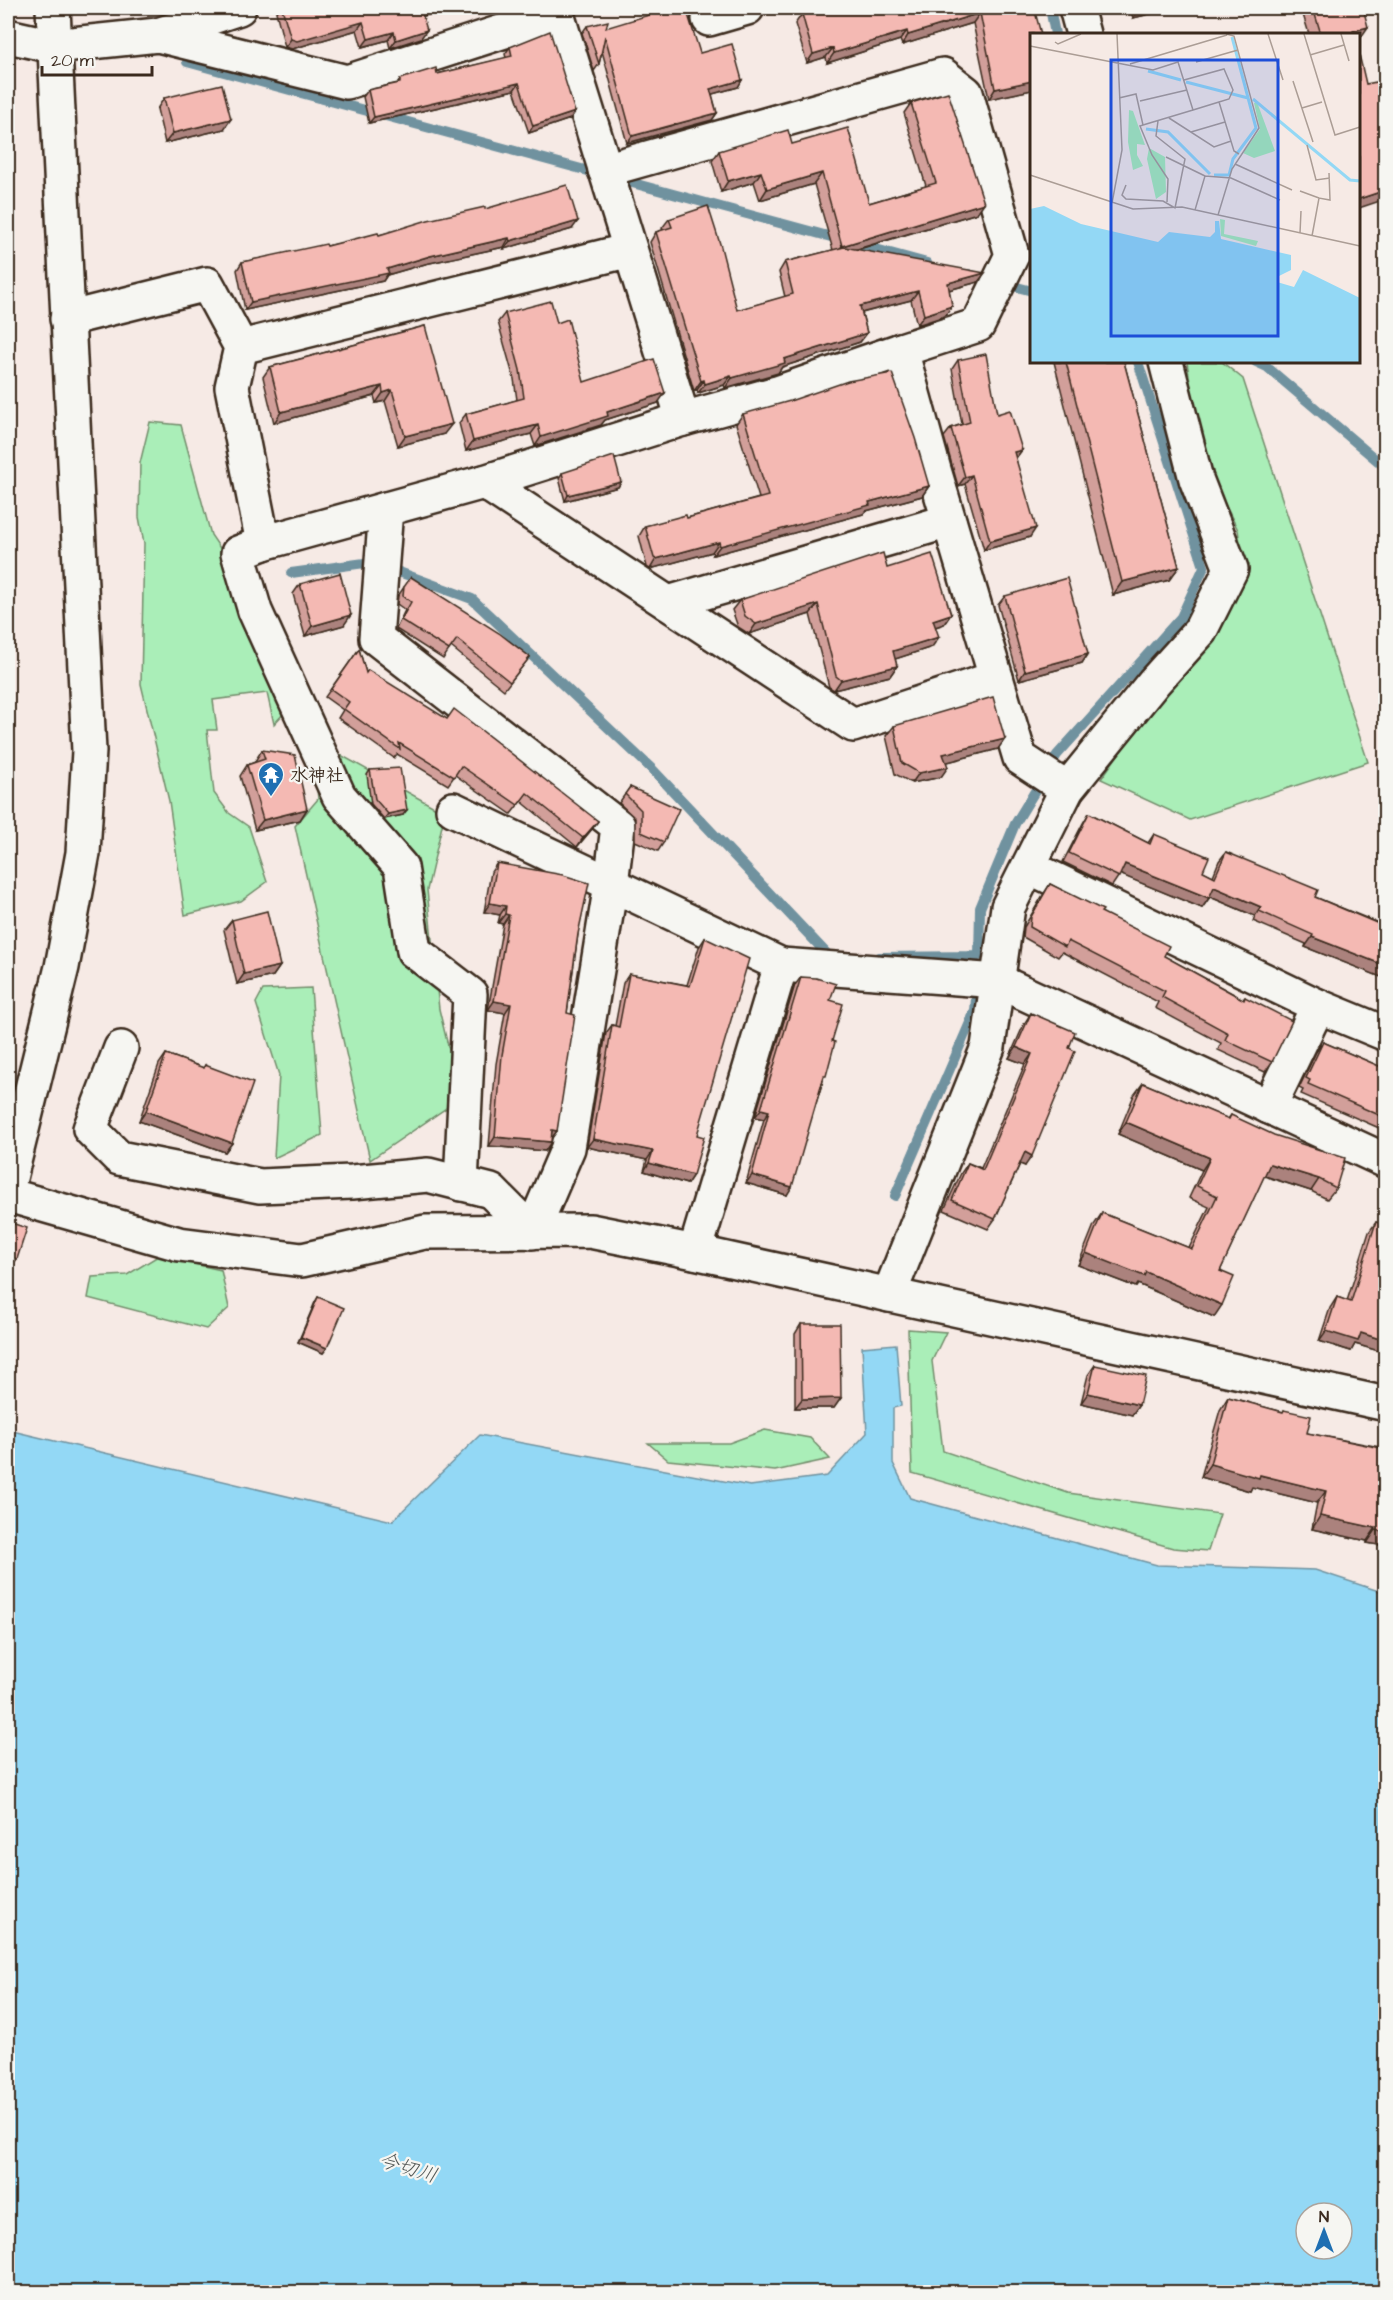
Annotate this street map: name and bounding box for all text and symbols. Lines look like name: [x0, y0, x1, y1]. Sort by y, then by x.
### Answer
inset map: [1030, 33, 1360, 363]
scale bar: [42, 39, 152, 77]
text: 20 m: [51, 48, 94, 73]
temple icon: 水神社: [256, 760, 286, 798]
place label: 水神社: [290, 763, 344, 788]
water label: 今切川: [375, 2146, 441, 2190]
north arrow: [1294, 2201, 1354, 2261]
text: N: [1319, 2206, 1329, 2228]

